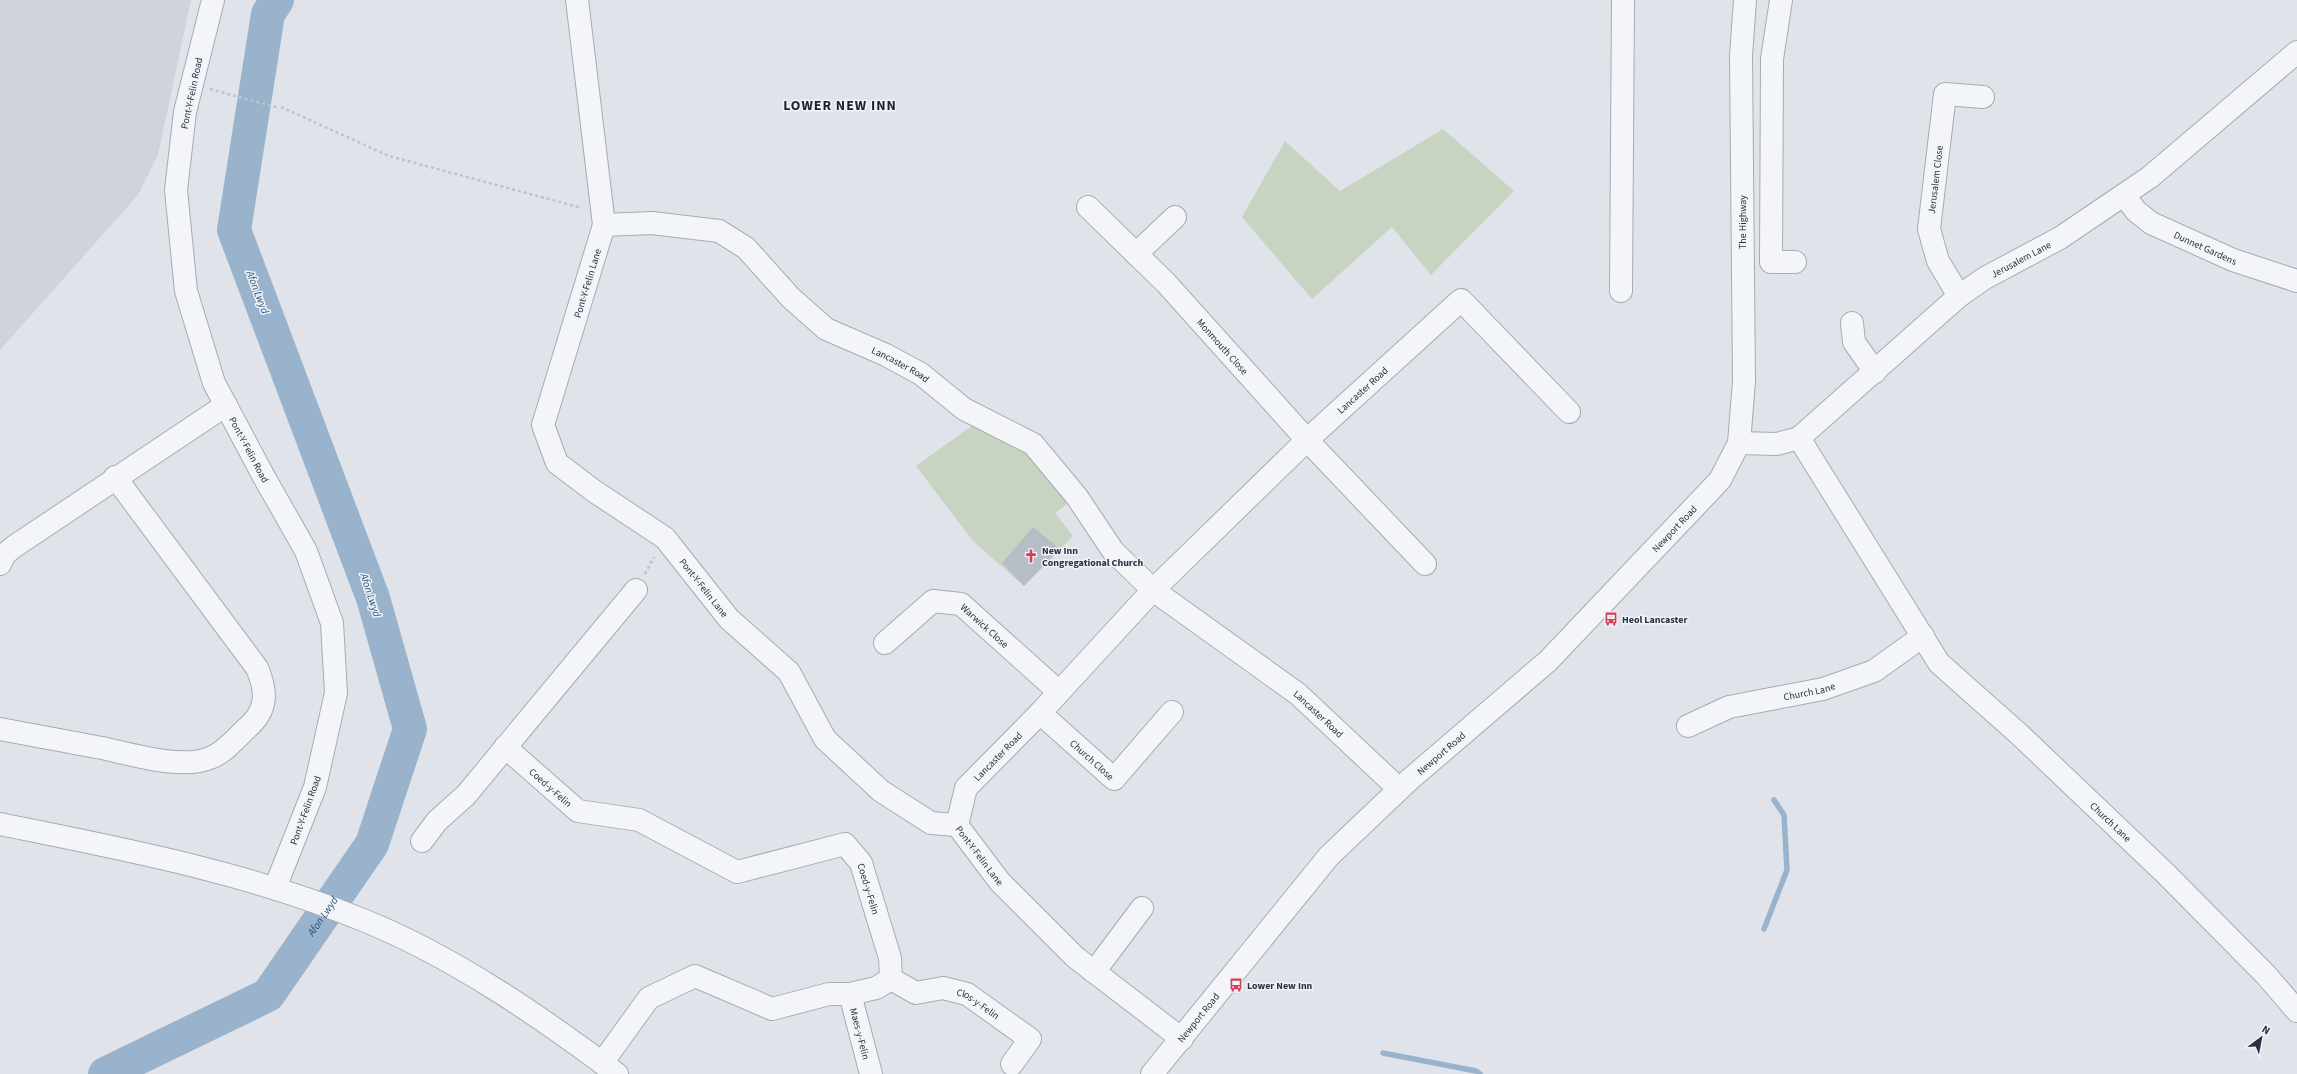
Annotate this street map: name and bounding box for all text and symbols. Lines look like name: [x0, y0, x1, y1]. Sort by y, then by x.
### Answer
street label: Pont-Y-Felin Road: [178, 56, 206, 130]
district label: LOWER NEW INN: [783, 96, 897, 116]
street label: Jerusalem Close: [1925, 145, 1947, 214]
street label: The Highway: [1736, 195, 1750, 249]
street label: Dunnet Gardens: [2171, 228, 2238, 269]
street label: Jerusalem Lane: [1989, 238, 2054, 282]
street label: Pont-Y-Felin Lane: [571, 247, 605, 320]
water label: Afon Lwyd: [242, 268, 273, 317]
street label: Monmouth Close: [1193, 316, 1251, 378]
street label: Lancaster Road: [869, 344, 932, 386]
street label: Lancaster Road: [1334, 364, 1391, 417]
street label: Pont-Y-Felin Road: [225, 415, 272, 486]
street label: Newport Road: [1649, 503, 1700, 556]
place label: New Inn Congregational Church: [1042, 544, 1143, 570]
church icon: New Inn Congregational Church: [1023, 548, 1039, 564]
street label: Pont-Y-Felin Lane: [676, 556, 731, 621]
water label: Afon Lwyd: [356, 570, 385, 620]
street label: Warwick Close: [957, 601, 1011, 652]
bus stop icon: Heol Lancaster: [1603, 611, 1619, 627]
place label: Heol Lancaster: [1622, 613, 1687, 627]
street label: Church Lane: [1782, 679, 1837, 704]
street label: Lancaster Road: [1290, 687, 1346, 741]
street label: Lancaster Road: [971, 729, 1026, 784]
street label: Newport Road: [1414, 729, 1469, 778]
street label: Church Close: [1066, 737, 1117, 784]
street label: Coed-y-Felin: [526, 765, 575, 811]
street label: Pont-Y-Felin Road: [287, 774, 325, 847]
street label: Church Lane: [2086, 799, 2134, 846]
street label: Pont-Y-Felin Lane: [952, 823, 1006, 889]
street label: Coed-y-Felin: [853, 862, 882, 916]
water label: Afon Lwyd: [303, 893, 342, 940]
bus stop icon: Lower New Inn: [1228, 977, 1244, 993]
place label: Lower New Inn: [1247, 979, 1313, 993]
street label: Clos-y-Felin: [955, 986, 1002, 1023]
street label: Newport Road: [1174, 990, 1223, 1046]
street label: Maes-y-Felin: [846, 1007, 873, 1061]
north arrow: [2241, 1018, 2281, 1058]
text: N: [2259, 1022, 2273, 1038]

